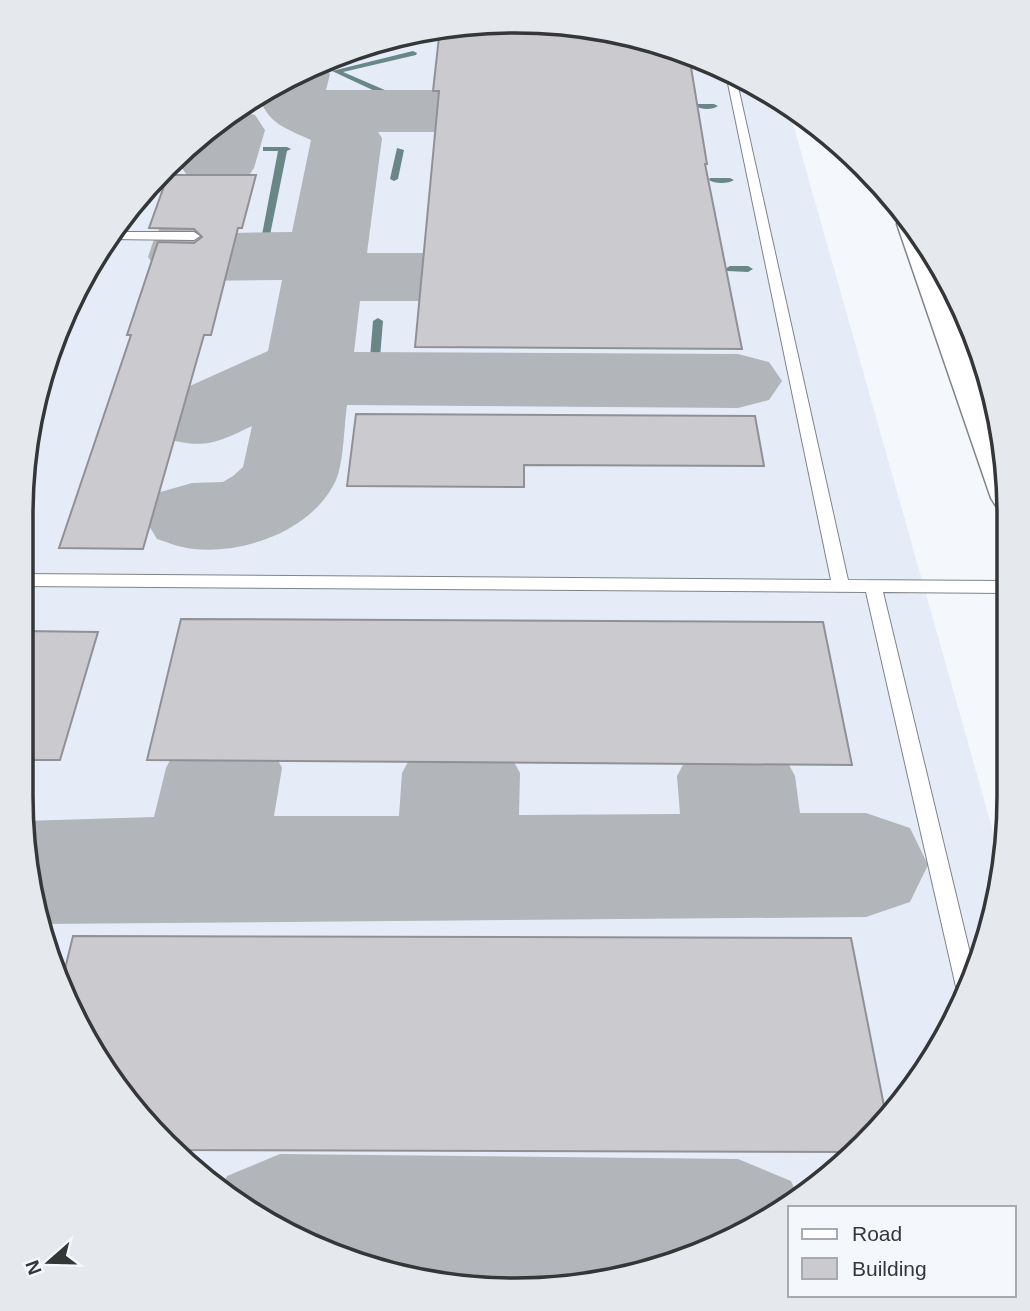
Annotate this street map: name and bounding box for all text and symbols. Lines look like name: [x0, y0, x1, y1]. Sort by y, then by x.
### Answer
legend: [788, 1206, 1016, 1297]
text: Road: [852, 1222, 902, 1245]
north arrow: [14, 1227, 84, 1297]
text: Building: [852, 1257, 927, 1280]
text: N: [21, 1258, 46, 1278]

